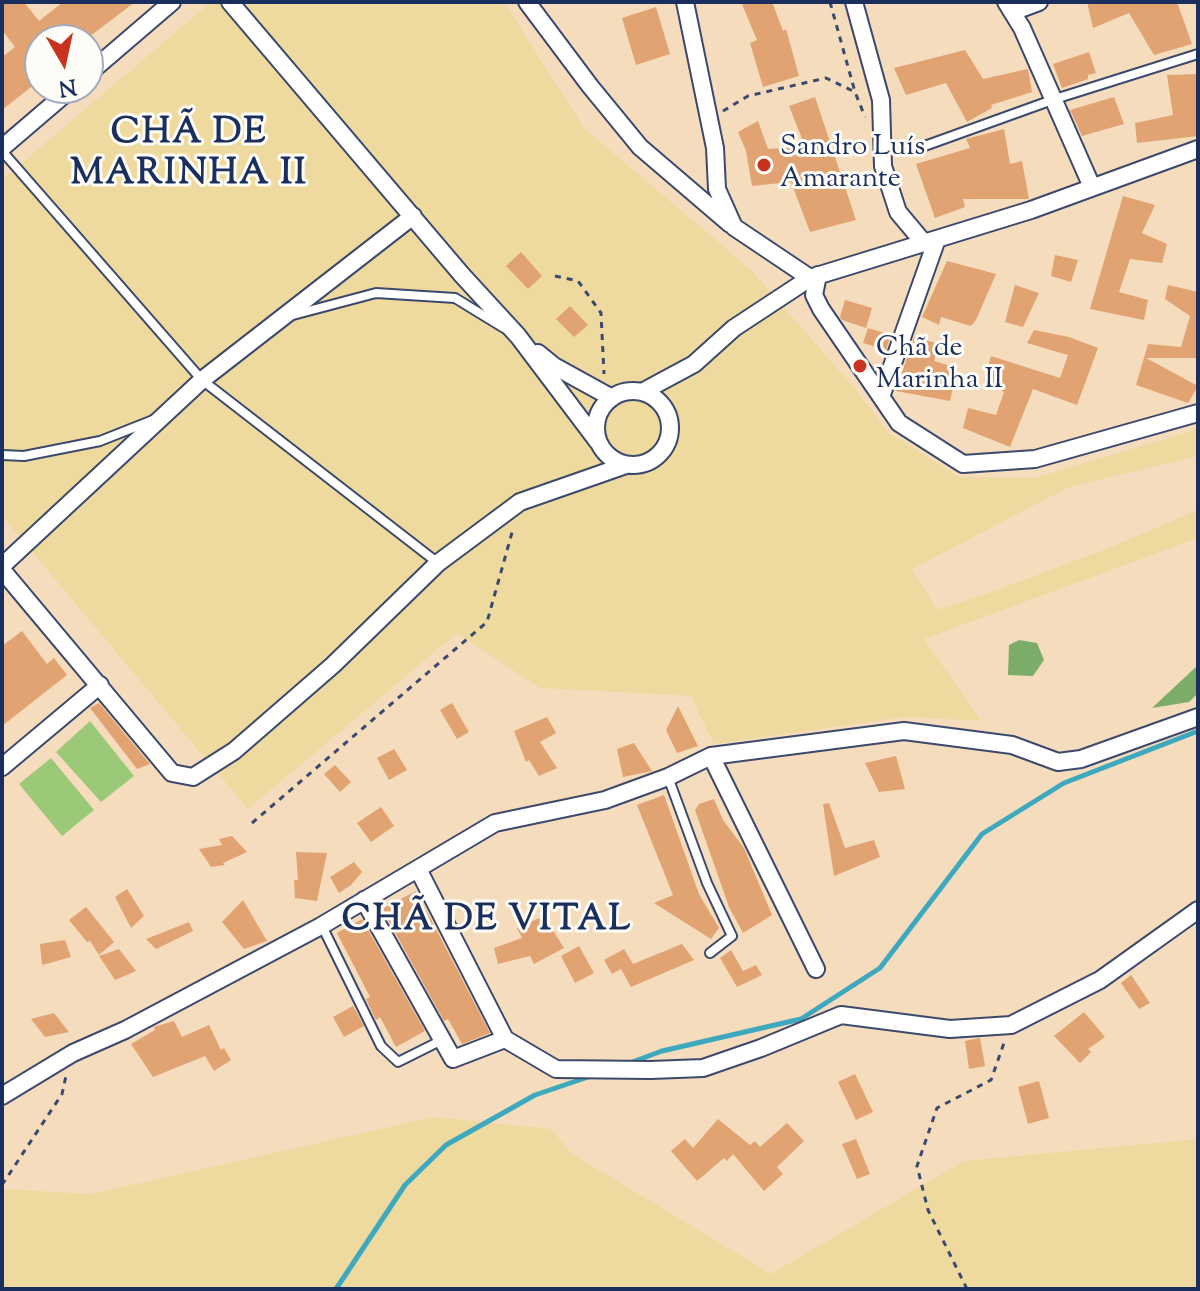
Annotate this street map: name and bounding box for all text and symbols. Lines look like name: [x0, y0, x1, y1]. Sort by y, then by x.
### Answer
north arrow: [24, 24, 104, 104]
text: N: [56, 69, 79, 103]
district label: CHÃ DE MARINHA II: [70, 114, 308, 199]
place label: Sandro Luís Amarante: [780, 132, 925, 198]
marker: Sandro Luís Amarante: [755, 156, 773, 174]
place label: Chã de Marinha II: [876, 333, 1003, 399]
marker: Chã de Marinha II: [851, 357, 869, 375]
district label: CHÃ DE VITAL: [342, 901, 632, 945]

